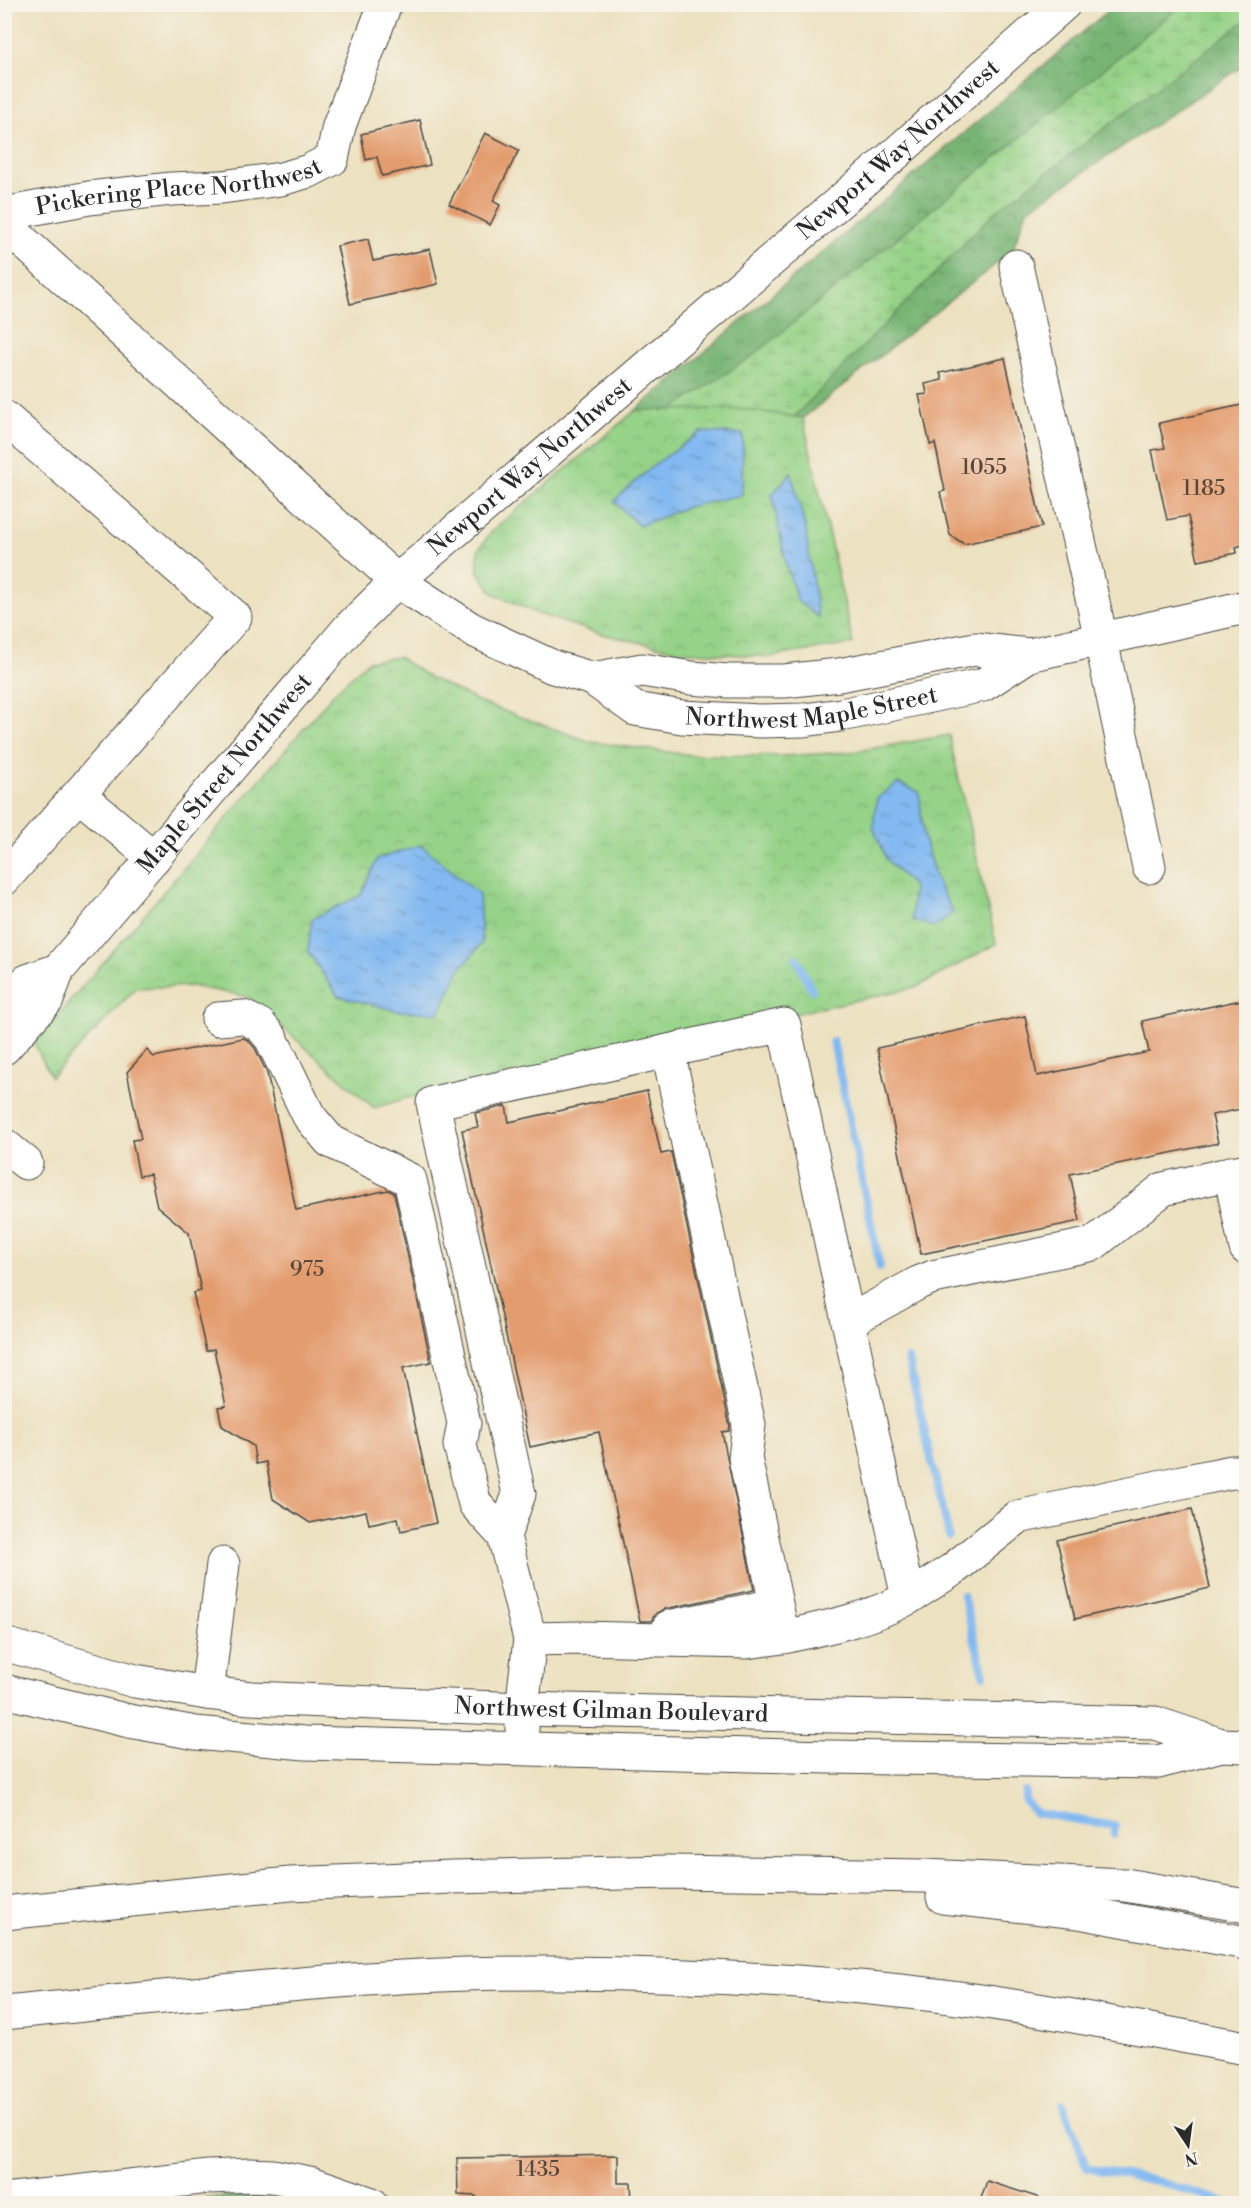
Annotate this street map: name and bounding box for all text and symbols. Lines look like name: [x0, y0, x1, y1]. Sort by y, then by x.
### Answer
street label: Newport Way Northwest: [791, 53, 1007, 247]
street label: Pickering Place Northwest: [33, 152, 328, 223]
street label: Newport Way Northwest: [422, 371, 639, 563]
house number: 1055: [961, 455, 1007, 481]
house number: 1185: [1183, 476, 1225, 502]
street label: Maple Street Northwest: [131, 667, 319, 880]
street label: Northwest Maple Street: [684, 680, 941, 736]
house number: 975: [290, 1257, 324, 1283]
street label: Northwest Gilman Boulevard: [454, 1691, 769, 1729]
north arrow: [1158, 2115, 1218, 2175]
text: N: [1182, 2147, 1200, 2170]
house number: 1435: [516, 2157, 560, 2183]

